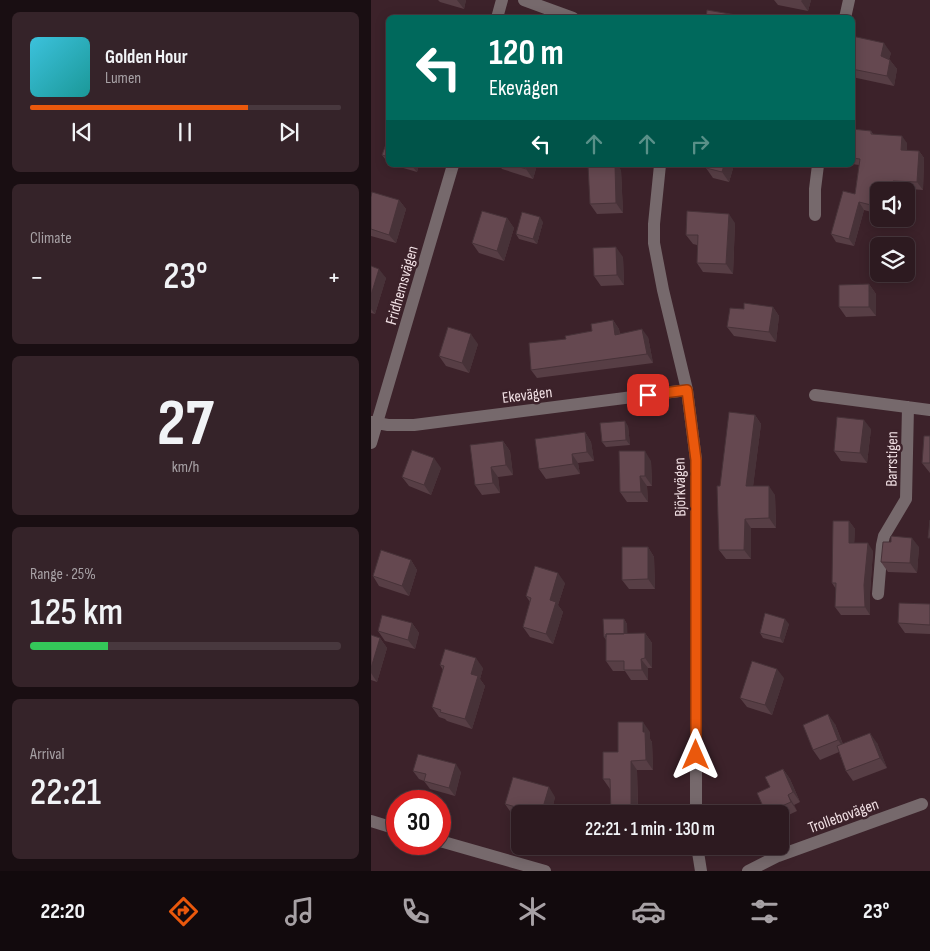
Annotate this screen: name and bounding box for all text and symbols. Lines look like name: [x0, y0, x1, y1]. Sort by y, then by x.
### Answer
text: 120 m: [489, 32, 564, 75]
icon: left: [406, 35, 471, 100]
text: Golden Hour: [105, 46, 188, 69]
text: Lumen: [105, 69, 141, 88]
text: Ekevägen: [489, 75, 558, 102]
icon: previous: [68, 118, 96, 146]
icon: pause: [171, 118, 199, 146]
icon: next: [275, 118, 303, 146]
icon: left: [527, 130, 555, 158]
icon: ahead: [580, 130, 608, 158]
icon: ahead: [633, 130, 661, 158]
icon: right: [686, 130, 714, 158]
map controls: [870, 182, 915, 282]
button: sound: [870, 182, 915, 227]
text: Climate: [30, 229, 72, 248]
button: layers: [870, 237, 915, 282]
street label: Fridhemsvägen: [382, 244, 423, 327]
text: 23°: [163, 254, 208, 299]
text: −: [30, 261, 44, 294]
text: +: [327, 261, 341, 294]
pin: [627, 374, 669, 416]
icon: arrive: [634, 381, 662, 409]
street label: Ekevägen: [501, 383, 553, 408]
text: 27: [157, 386, 214, 464]
street label: Barrstigen: [883, 431, 902, 487]
street label: Björkvägen: [670, 457, 691, 517]
text: km/h: [172, 458, 199, 477]
text: Range · 25%: [30, 565, 96, 584]
text: 125 km: [30, 590, 123, 635]
position arrow: [669, 728, 721, 780]
text: Arrival: [30, 745, 64, 764]
text: 22:21: [30, 770, 101, 815]
speed limit sign: 30: [386, 790, 451, 855]
street label: Trollebovägen: [806, 795, 881, 838]
text: 22:21 · 1 min · 130 m: [585, 818, 715, 841]
icon: directions: [166, 894, 201, 929]
icon: music: [282, 894, 317, 929]
icon: phone: [398, 894, 433, 929]
icon: climate: [515, 894, 550, 929]
icon: car: [631, 894, 666, 929]
icon: filters: [747, 894, 782, 929]
text: 22:20: [41, 898, 85, 925]
text: 23°: [863, 898, 889, 925]

